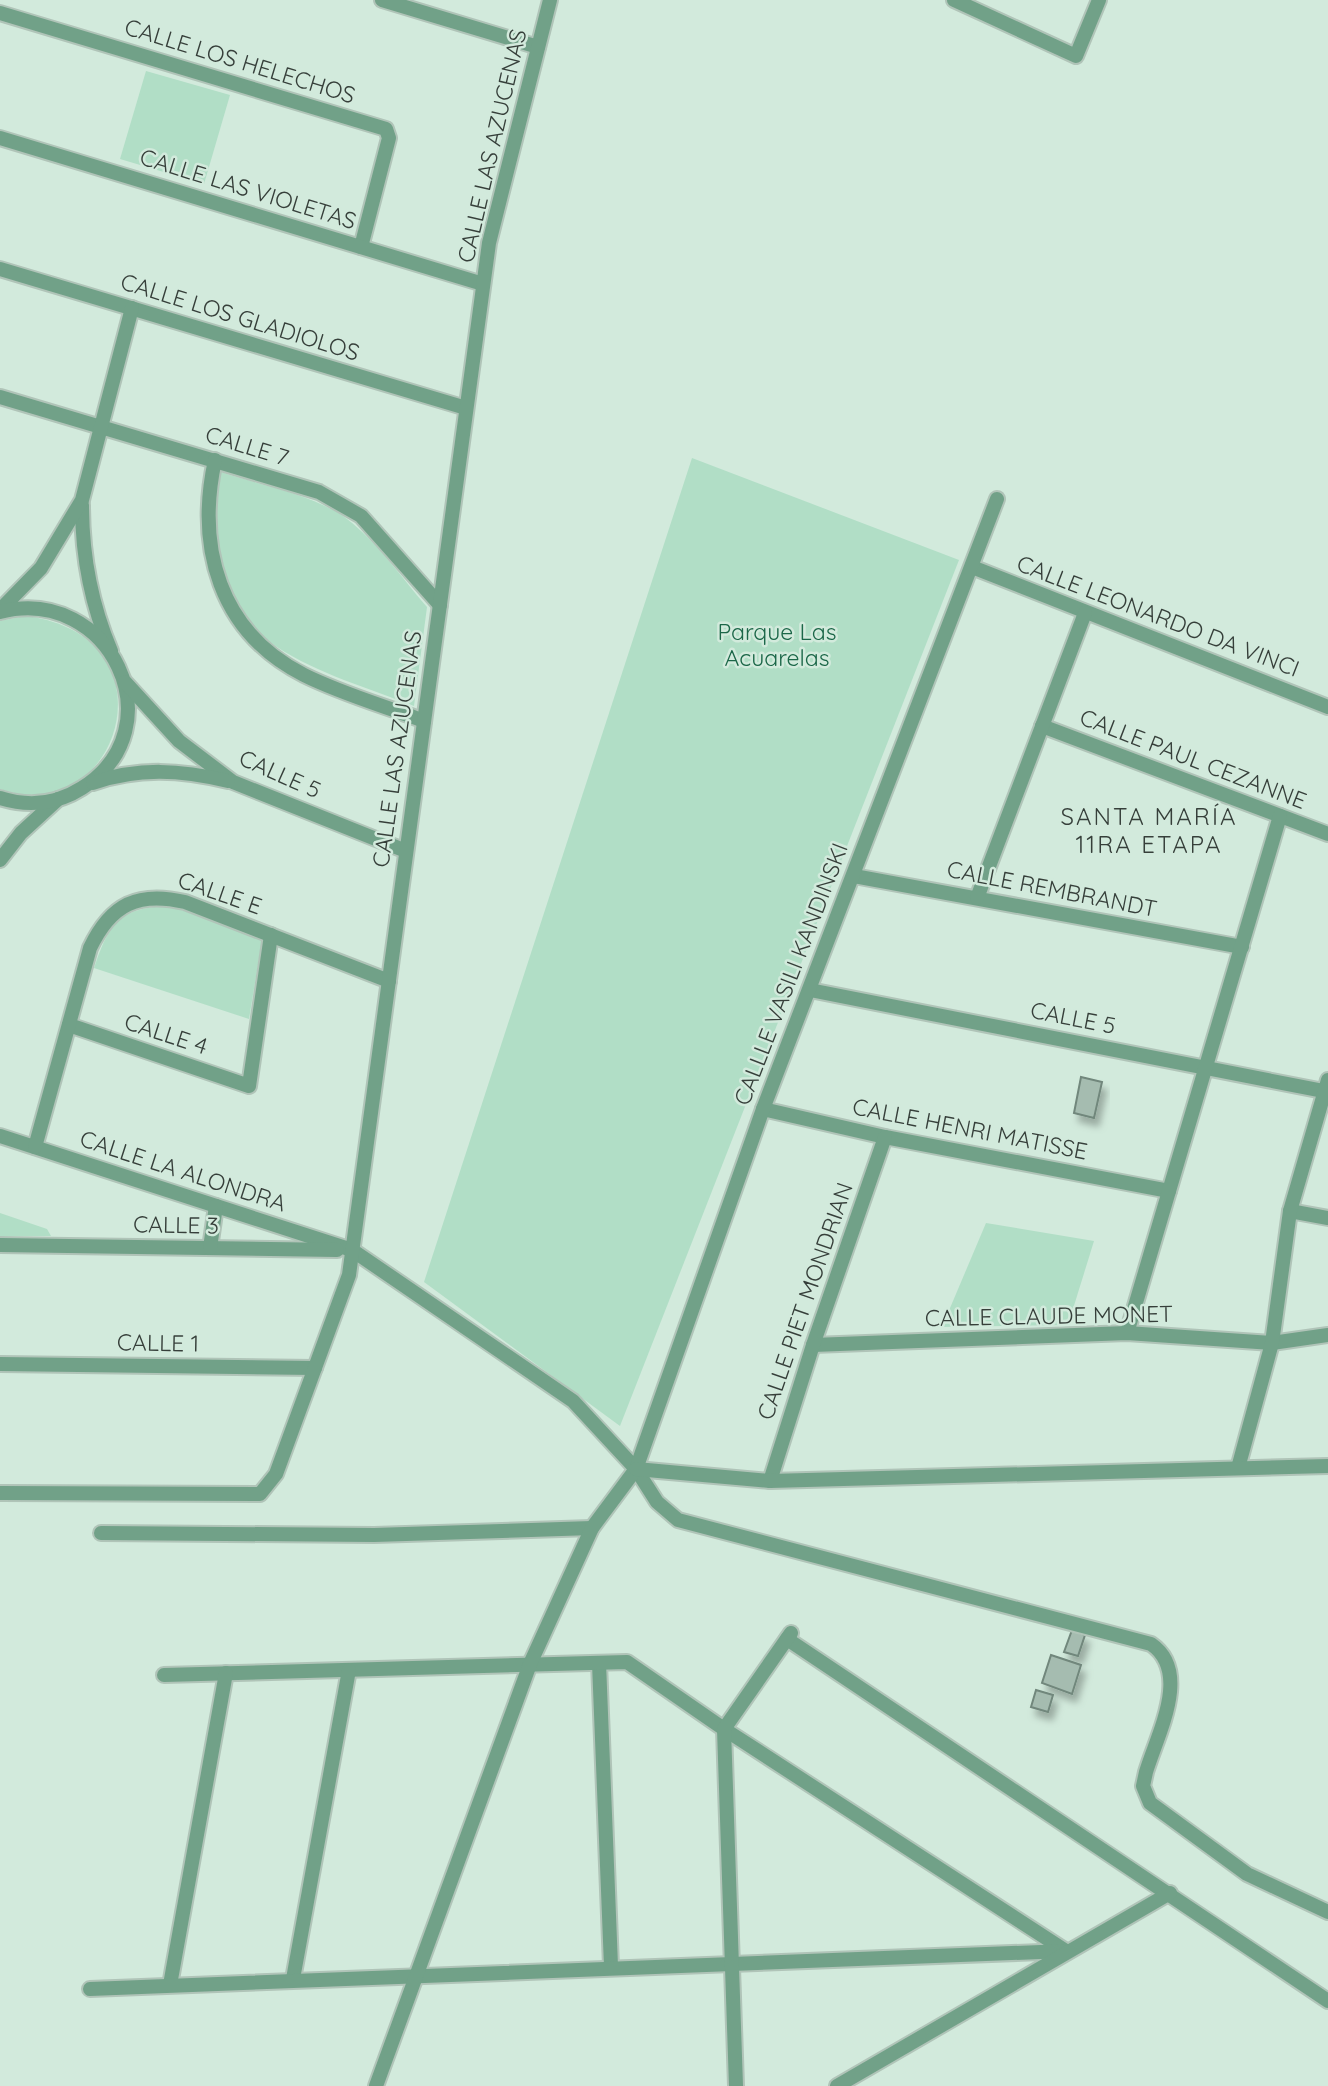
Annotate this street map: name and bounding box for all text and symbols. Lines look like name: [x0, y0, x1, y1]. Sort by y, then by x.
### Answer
street label: CALLE LOS HELECHOS: [121, 12, 359, 109]
street label: CALLE LAS AZUCENAS: [451, 26, 532, 265]
street label: CALLE LAS VIOLETAS: [137, 142, 360, 235]
street label: CALLE LOS GLADIOLOS: [117, 266, 363, 367]
street label: CALLE 7: [202, 419, 292, 472]
street label: CALLE LEONARDO DA VINCI: [1013, 548, 1304, 683]
park label: Parque Las Acuarelas: [717, 617, 837, 672]
street label: CALLE LAS AZUCENAS: [366, 629, 427, 869]
street label: CALLE PAUL CEZANNE: [1076, 702, 1311, 815]
street label: CALLE 5: [235, 743, 326, 804]
district label: SANTA MARÍA 11RA ETAPA: [1061, 801, 1237, 859]
street label: CALLLE VASILI KANDINSKI: [727, 839, 854, 1109]
street label: CALLE REMBRANDT: [945, 854, 1160, 923]
street label: CALLE E: [174, 865, 266, 920]
street label: CALLE 5: [1028, 995, 1118, 1040]
street label: CALLE 4: [121, 1006, 211, 1061]
street label: CALLE HENRI MATISSE: [850, 1091, 1090, 1166]
street label: CALLE LA ALONDRA: [76, 1123, 290, 1218]
street label: CALLE PIET MONDRIAN: [750, 1178, 859, 1423]
street label: CALLE 3: [133, 1209, 219, 1240]
street label: CALLE CLAUDE MONET: [925, 1299, 1173, 1332]
street label: CALLE 1: [117, 1327, 199, 1358]

